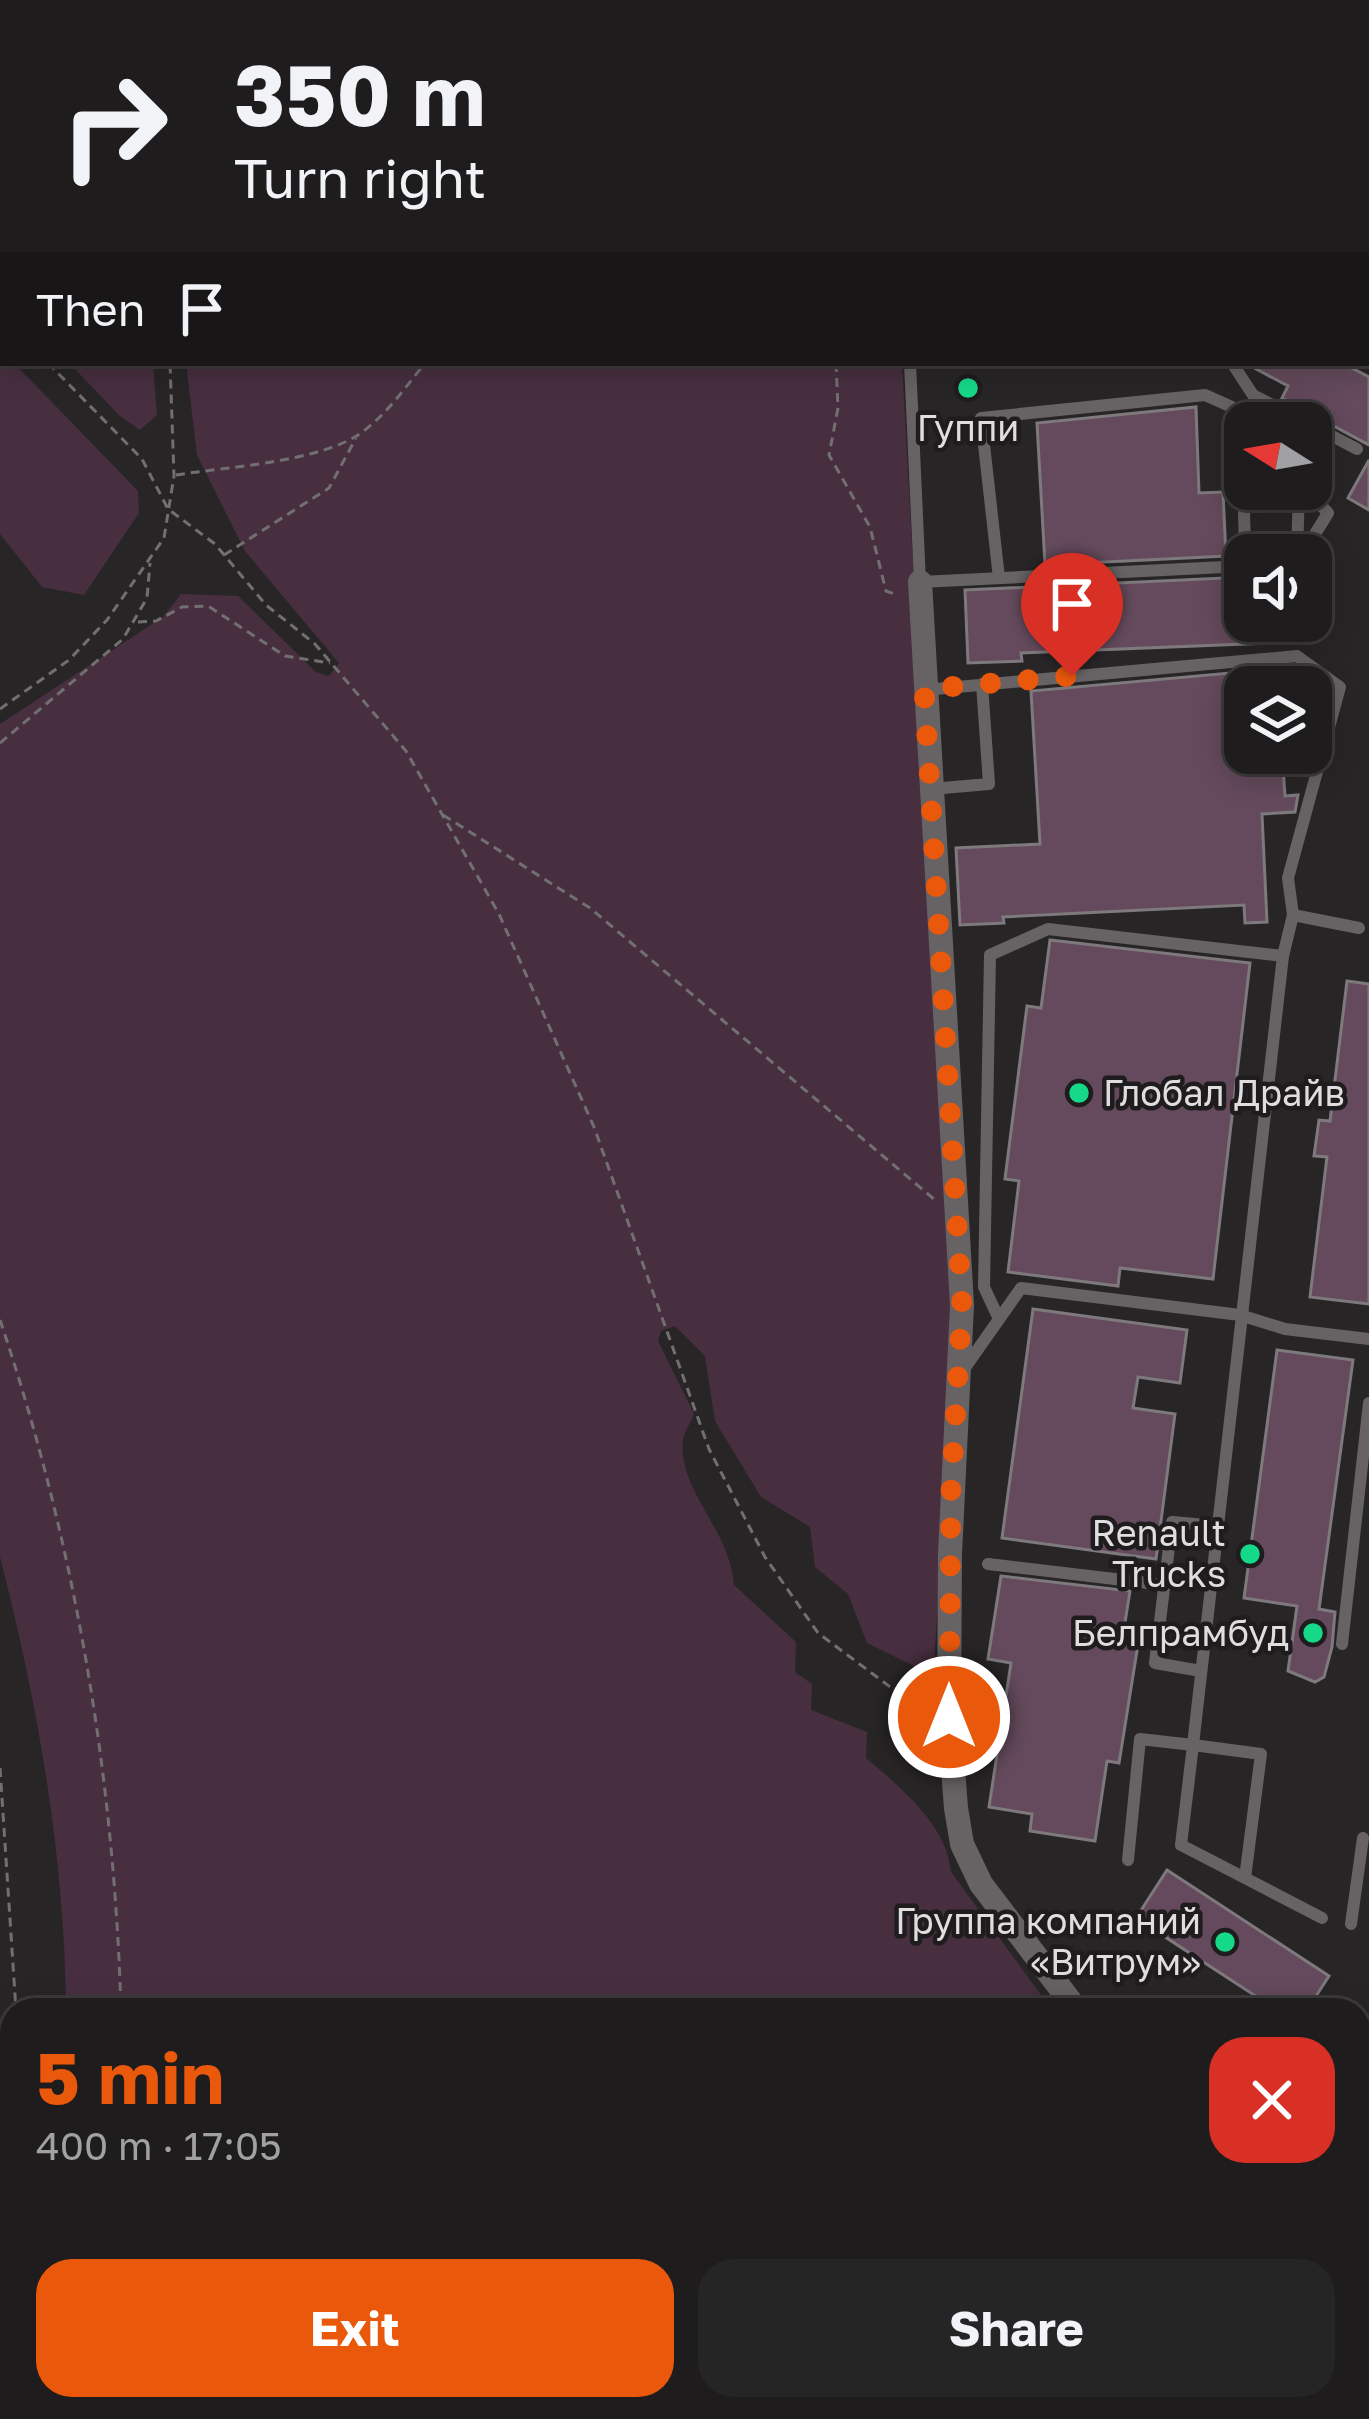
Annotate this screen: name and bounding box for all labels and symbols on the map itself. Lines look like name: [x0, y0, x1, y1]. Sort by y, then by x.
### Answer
marker: Гуппи: [955, 375, 981, 401]
north arrow: [1224, 402, 1332, 510]
place label: Гуппи: [917, 406, 1019, 449]
pin: [1021, 553, 1123, 676]
place label: Глобал Драйв: [1103, 1071, 1345, 1114]
marker: Глобал Драйв: [1066, 1080, 1092, 1106]
place label: Renault Trucks: [1092, 1511, 1226, 1595]
marker: Renault Trucks: [1237, 1541, 1263, 1567]
place label: Белпрамбуд: [1072, 1611, 1289, 1654]
marker: Белпрамбуд: [1300, 1620, 1326, 1646]
position arrow: [886, 1654, 1012, 1780]
place label: Группа компаний «Витрум»: [895, 1899, 1201, 1983]
marker: Группа компаний «Витрум»: [1212, 1929, 1238, 1955]

